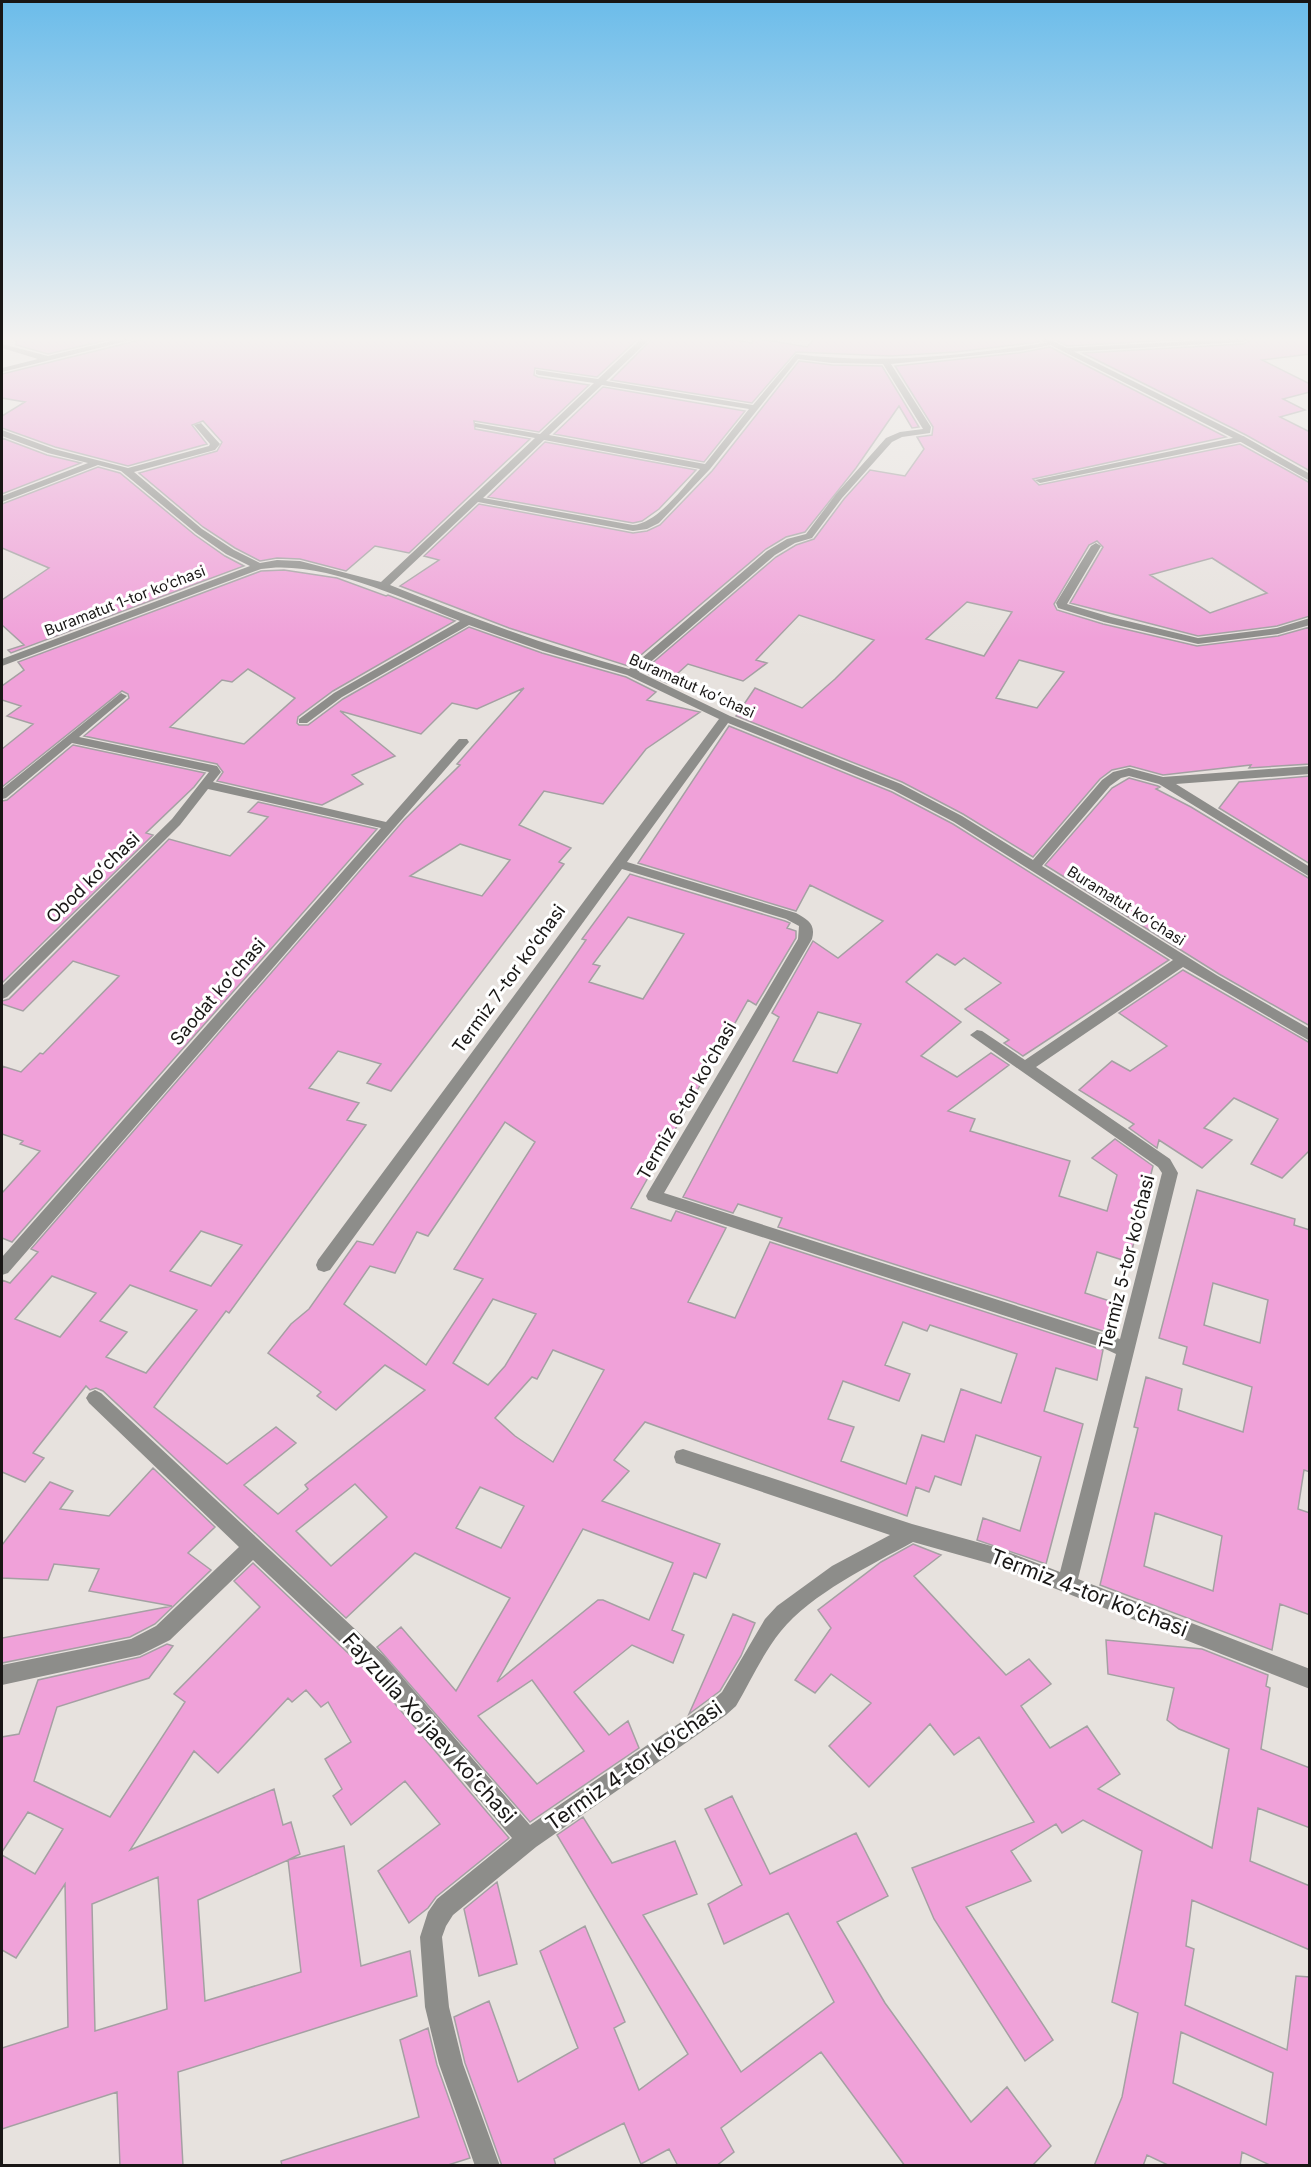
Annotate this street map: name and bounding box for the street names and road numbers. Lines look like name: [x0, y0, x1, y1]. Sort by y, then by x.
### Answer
street label: Buramatut 1-tor koʼchasi: [42, 561, 208, 640]
street label: Buramatut koʻchasi: [626, 649, 758, 722]
street label: Obod koʻchasi: [42, 828, 144, 927]
street label: Buramatut koʻchasi: [1064, 862, 1189, 950]
street label: Termiz 7-tor koʼchasi: [448, 901, 569, 1057]
street label: Saodat koʻchasi: [166, 934, 270, 1049]
street label: Termiz 6-tor koʼchasi: [633, 1018, 740, 1184]
street label: Termiz 5-tor koʼchasi: [1095, 1173, 1158, 1351]
street label: Termiz 4-tor koʼchasi: [987, 1543, 1191, 1642]
street label: Fayzulla Xoʻjaev koʻchasi: [337, 1627, 521, 1828]
street label: Termiz 4-tor koʼchasi: [541, 1695, 727, 1836]

